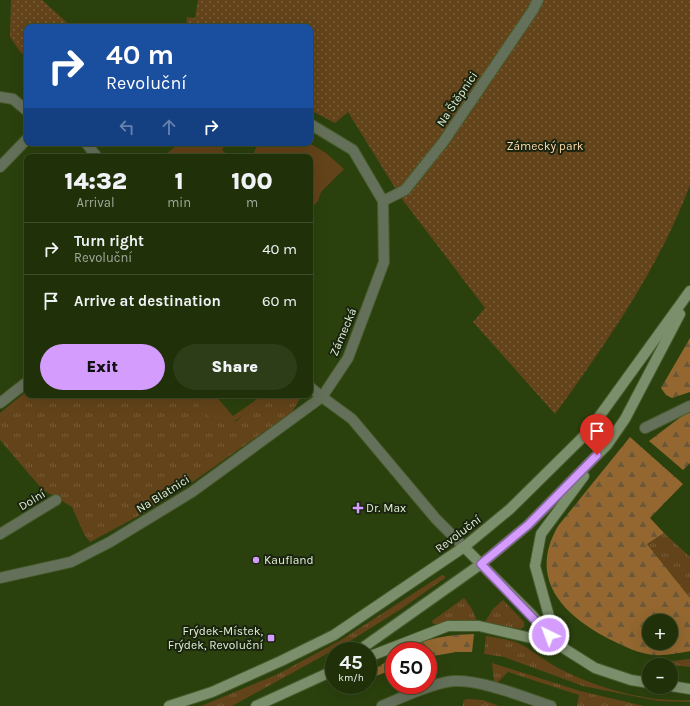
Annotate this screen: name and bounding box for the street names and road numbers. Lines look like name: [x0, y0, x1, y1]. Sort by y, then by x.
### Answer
street label: Na Štěpnici: [433, 68, 480, 129]
street label: Zámecká: [327, 306, 359, 358]
street label: Na Blatnici: [134, 472, 192, 516]
street label: Dolní: [16, 486, 48, 513]
street label: Revoluční: [432, 512, 484, 556]

